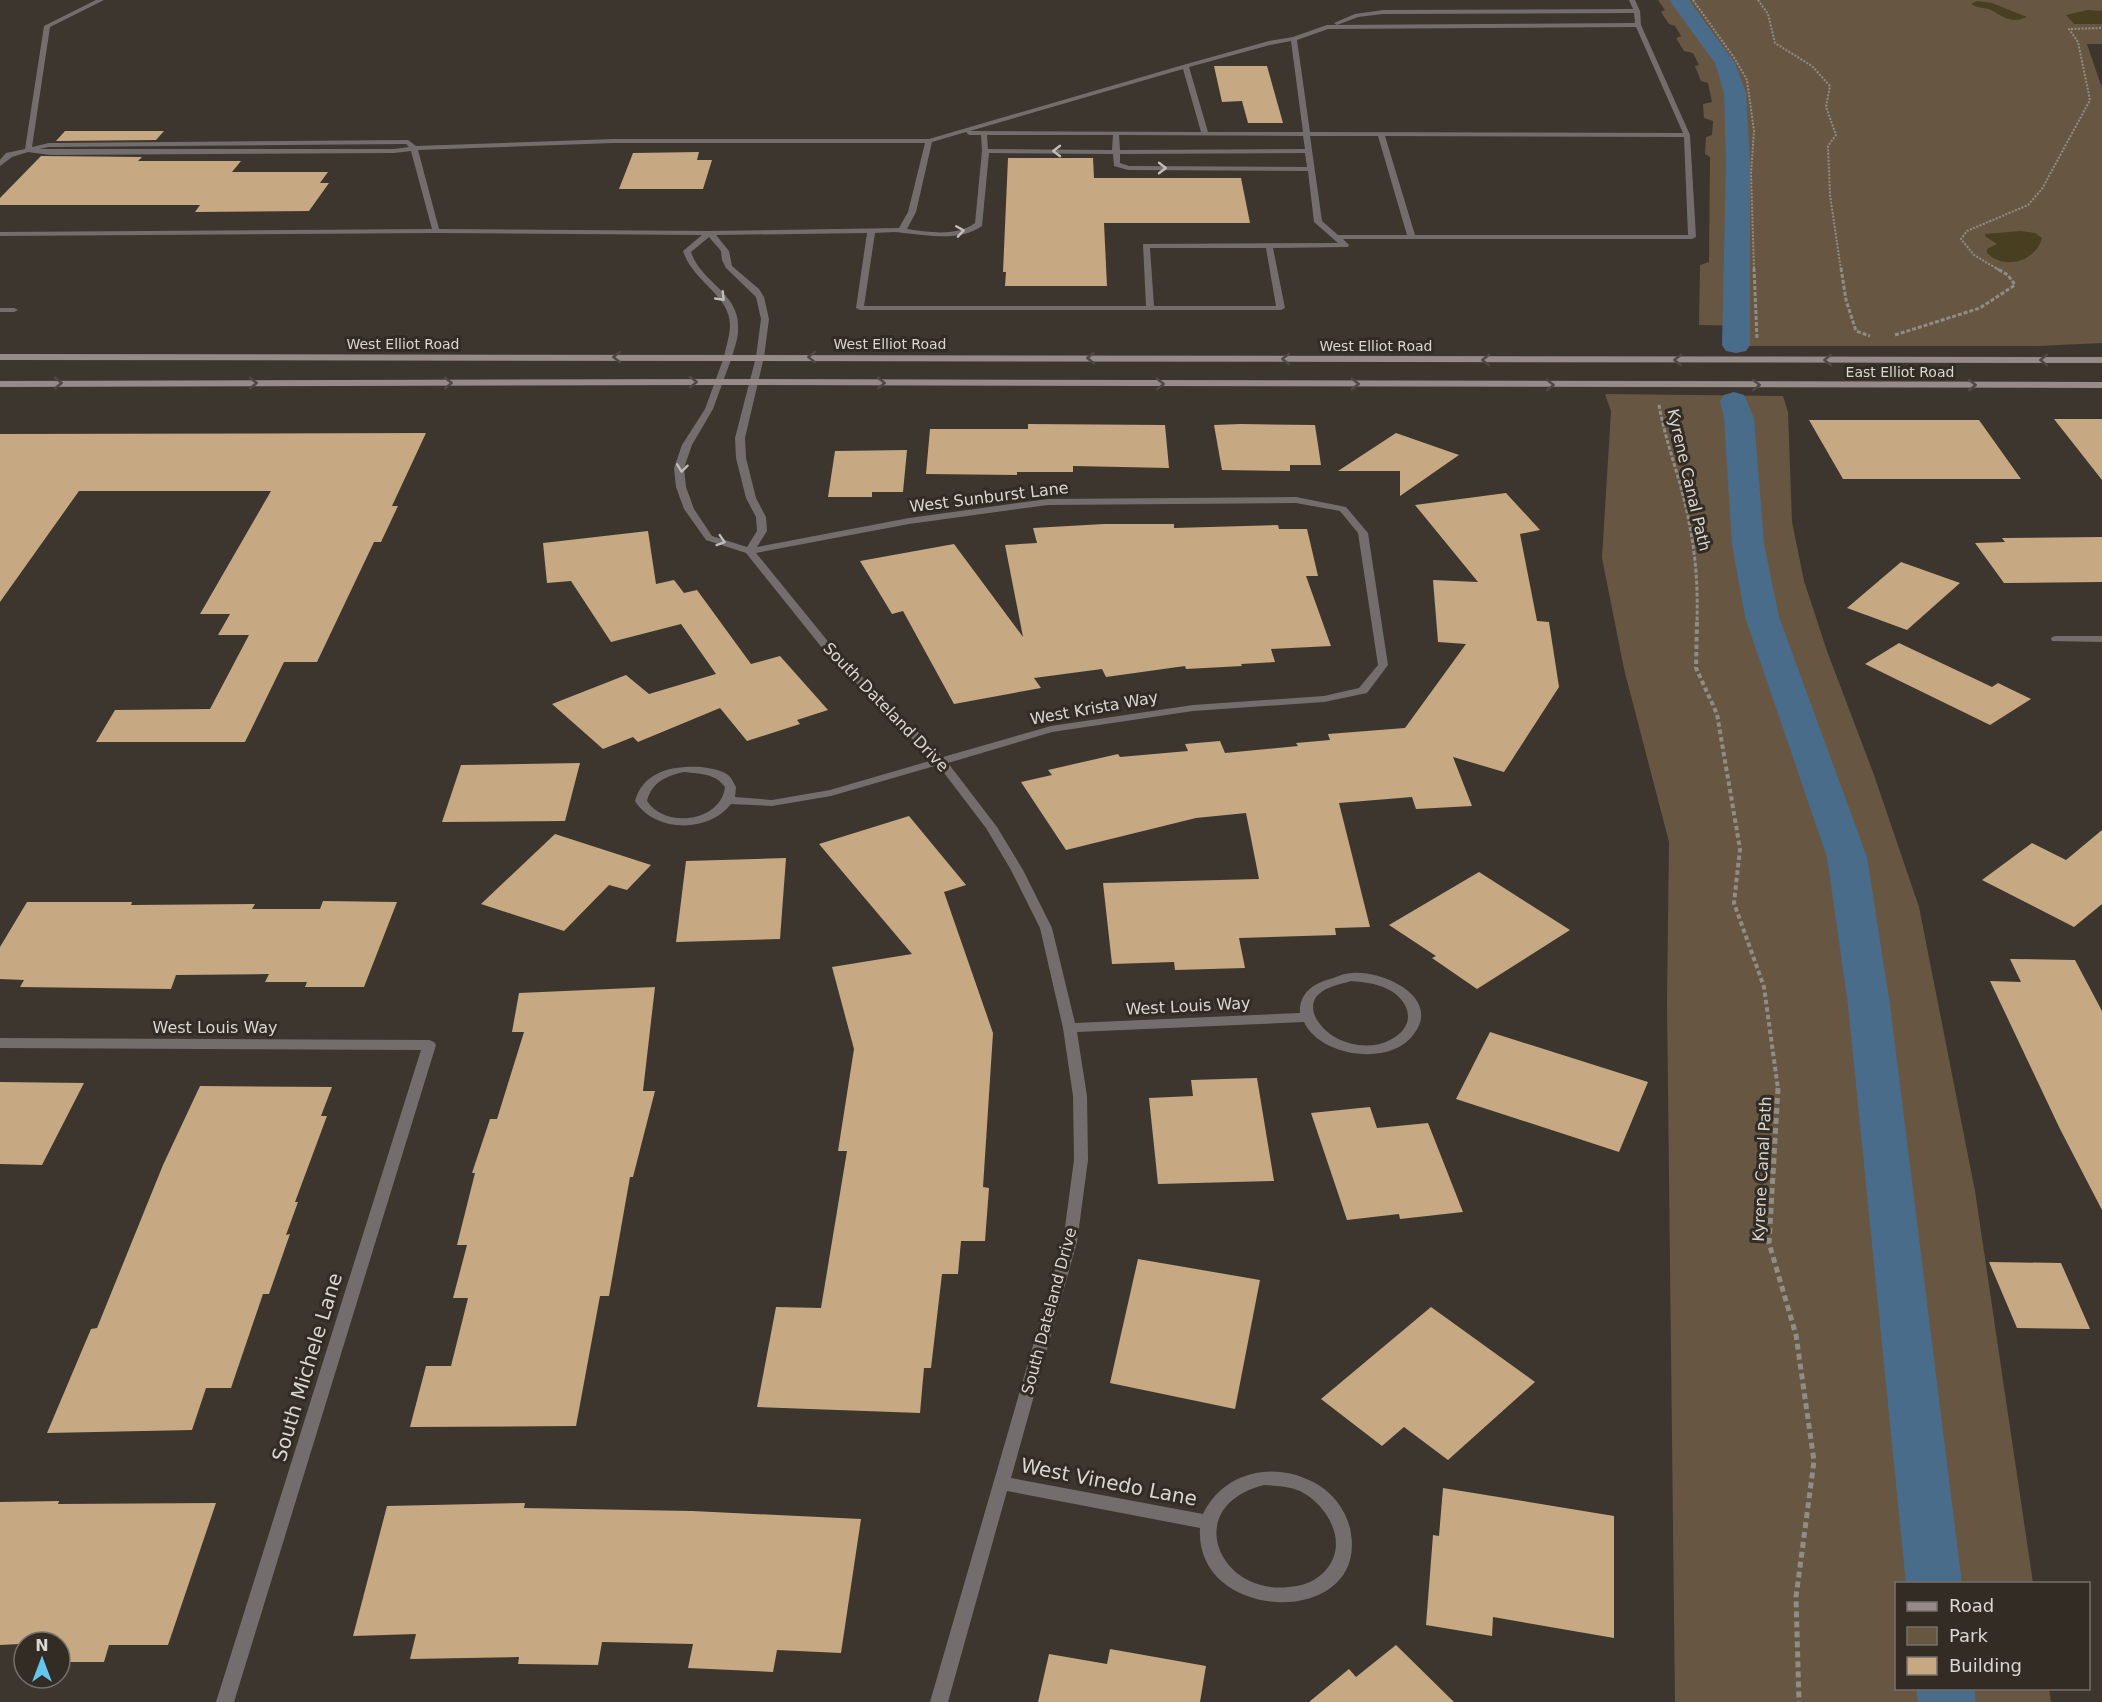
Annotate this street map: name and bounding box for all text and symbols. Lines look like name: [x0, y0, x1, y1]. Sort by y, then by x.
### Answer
one-way arrow: [1053, 145, 1062, 157]
one-way arrow: [1158, 162, 1167, 174]
one-way arrow: [955, 226, 965, 238]
one-way arrow: [713, 290, 724, 301]
street label: West Elliot Road: [346, 336, 460, 352]
street label: West Elliot Road: [833, 336, 947, 352]
street label: West Elliot Road: [1319, 338, 1433, 354]
one-way arrow: [612, 351, 621, 363]
one-way arrow: [807, 351, 816, 363]
one-way arrow: [1086, 352, 1095, 364]
one-way arrow: [1281, 353, 1290, 365]
one-way arrow: [1482, 354, 1491, 366]
one-way arrow: [1674, 354, 1683, 366]
one-way arrow: [1823, 354, 1832, 366]
one-way arrow: [2039, 354, 2048, 366]
street label: East Elliot Road: [1846, 364, 1954, 380]
one-way arrow: [688, 376, 697, 388]
one-way arrow: [54, 377, 63, 389]
one-way arrow: [249, 377, 258, 389]
one-way arrow: [444, 377, 453, 389]
one-way arrow: [876, 377, 885, 389]
one-way arrow: [1155, 378, 1164, 390]
one-way arrow: [1350, 378, 1359, 390]
one-way arrow: [1545, 379, 1554, 391]
one-way arrow: [1751, 379, 1760, 391]
one-way arrow: [1967, 379, 1976, 391]
street label: Kyrene Canal Path: [1663, 407, 1715, 553]
one-way arrow: [676, 463, 688, 473]
street label: West Sunburst Lane: [908, 478, 1070, 516]
one-way arrow: [715, 534, 726, 547]
street label: South Dateland Drive: [819, 638, 953, 776]
street label: West Krista Way: [1029, 687, 1159, 729]
street label: West Louis Way: [1125, 993, 1251, 1019]
street label: West Louis Way: [153, 1018, 277, 1037]
street label: Kyrene Canal Path: [1749, 1096, 1775, 1242]
street label: South Dateland Drive: [1018, 1225, 1080, 1397]
street label: South Michele Lane: [267, 1270, 347, 1464]
street label: West Vinedo Lane: [1019, 1453, 1199, 1511]
legend: [1895, 1582, 2090, 1690]
text: Road: [1949, 1595, 1994, 1616]
text: Park: [1949, 1625, 1988, 1646]
north arrow: [12, 1630, 72, 1690]
text: N: [35, 1636, 49, 1655]
text: Building: [1949, 1655, 2022, 1676]

